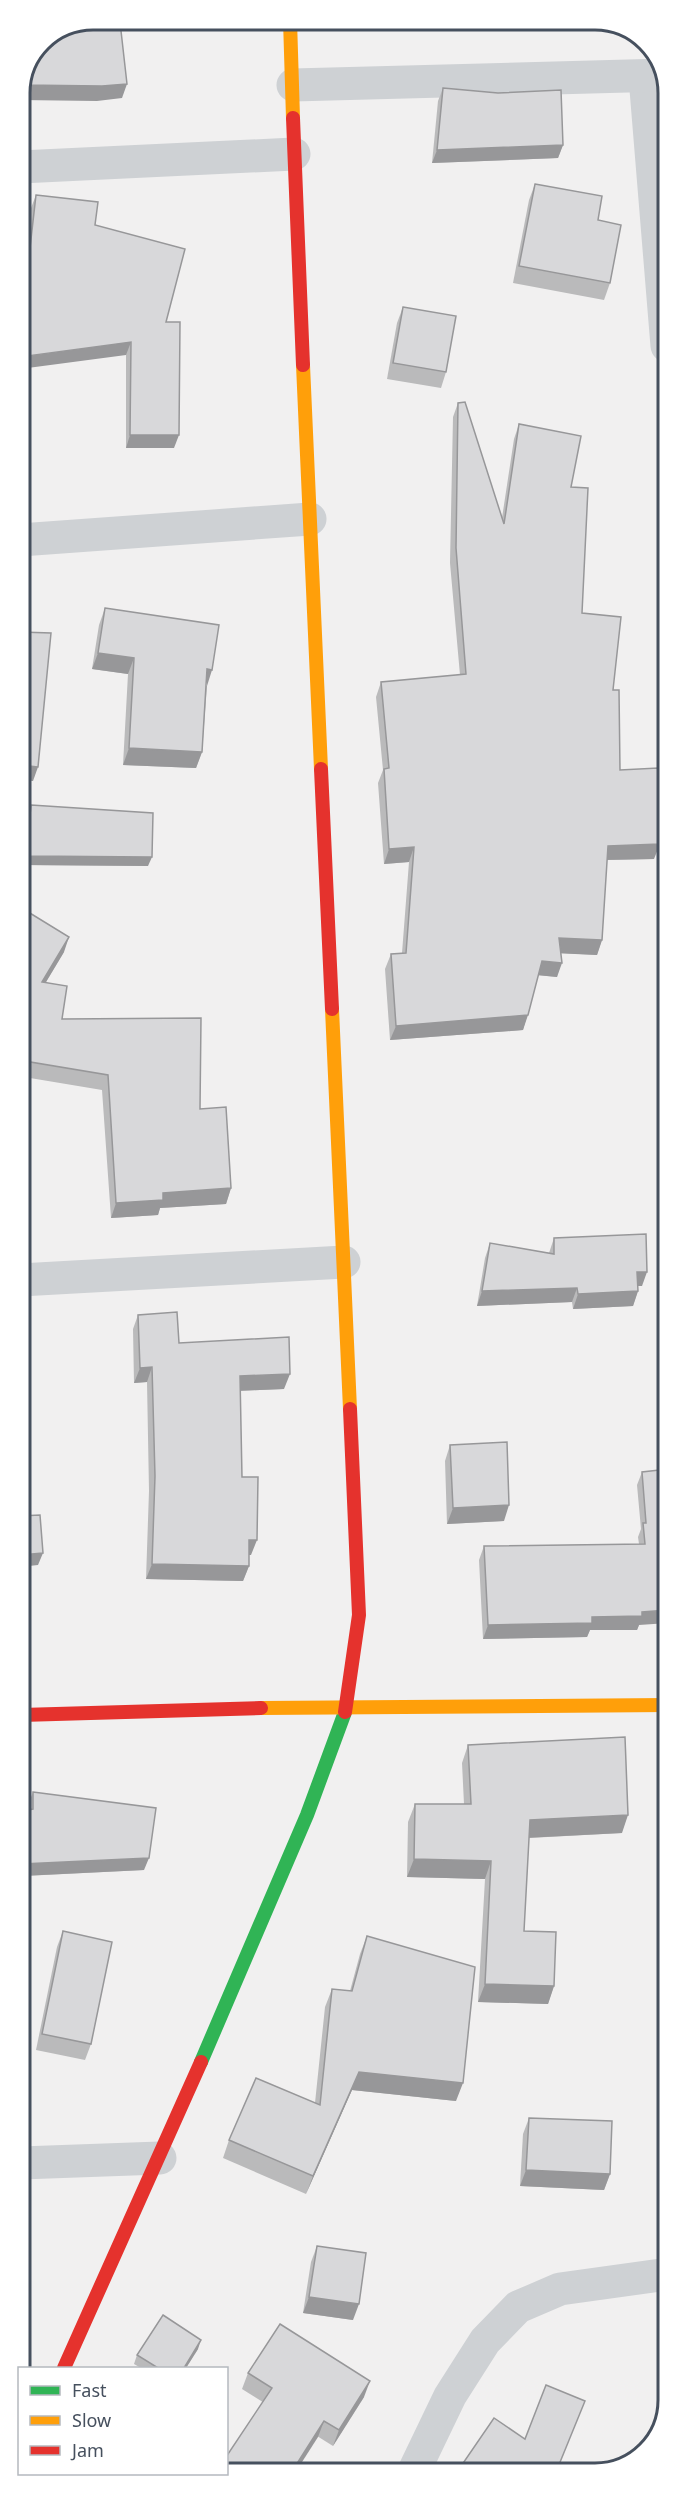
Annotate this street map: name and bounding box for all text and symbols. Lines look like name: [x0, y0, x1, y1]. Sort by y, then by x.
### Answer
legend: [18, 2367, 228, 2475]
text: Fast: [72, 2378, 107, 2402]
text: Slow: [72, 2408, 111, 2432]
text: Jam: [70, 2438, 104, 2462]

